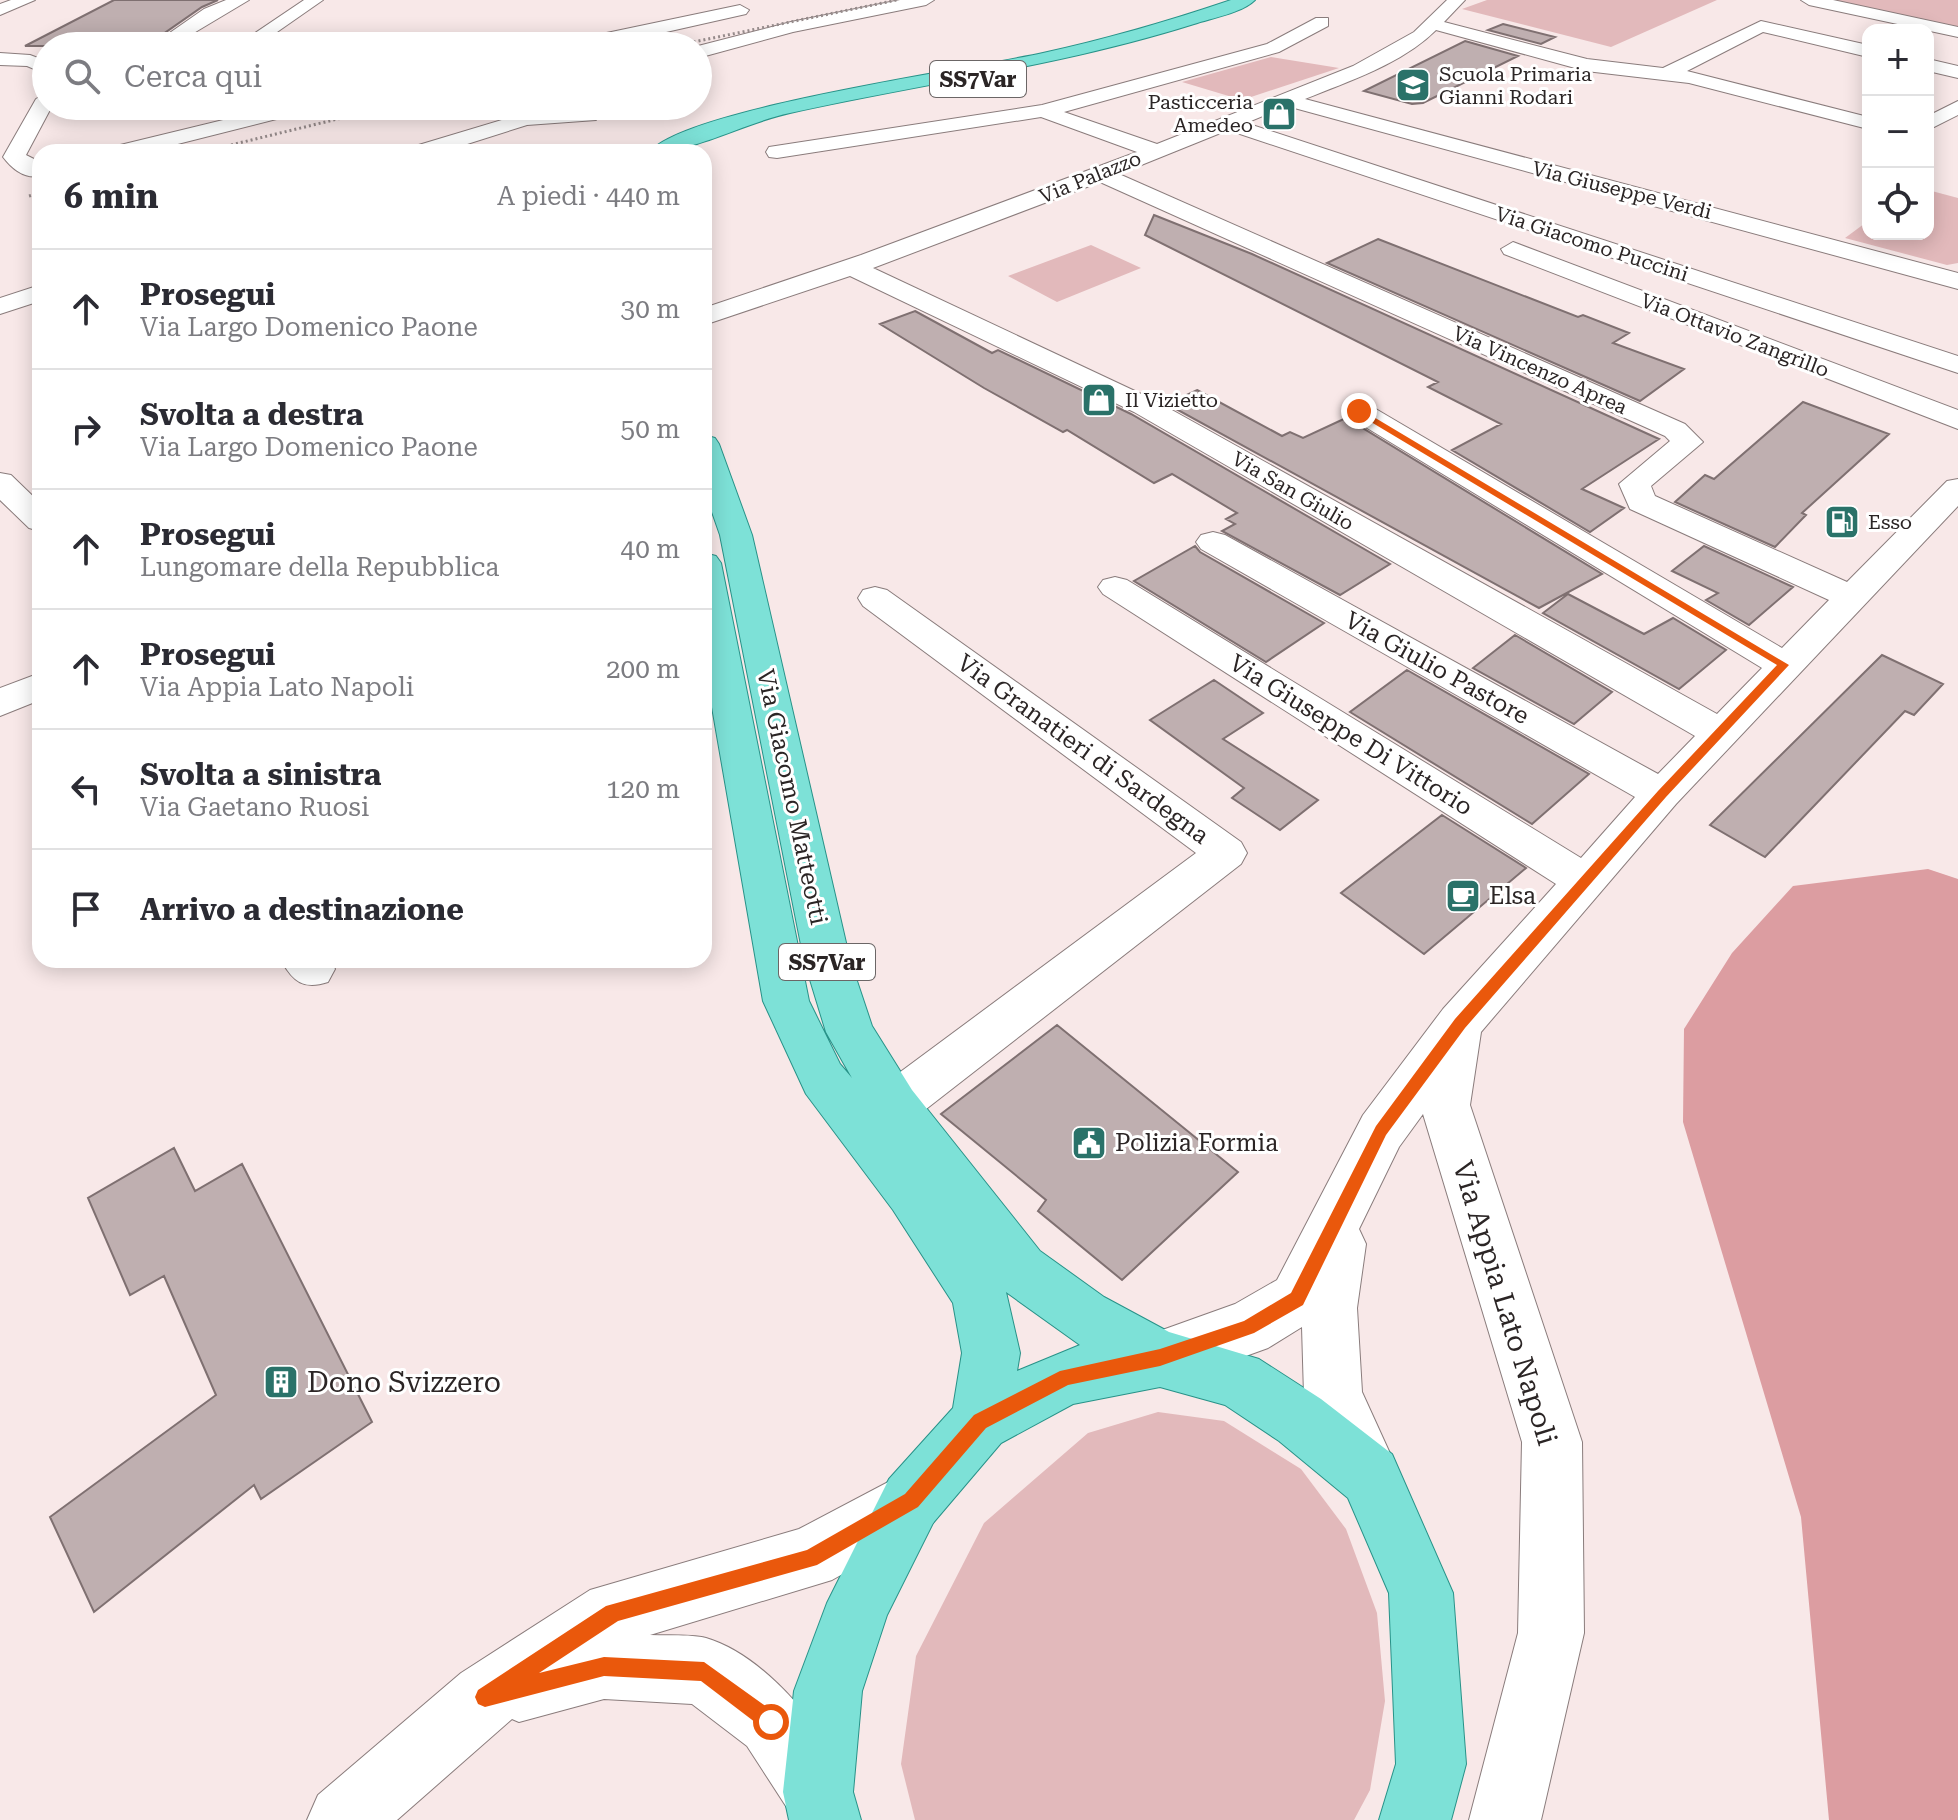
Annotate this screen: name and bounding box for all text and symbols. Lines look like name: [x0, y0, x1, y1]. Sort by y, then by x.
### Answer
map controls: [1862, 24, 1934, 240]
button: +: [1862, 24, 1934, 96]
search box: [32, 32, 712, 120]
icon: search: [60, 54, 104, 98]
text: Cerca qui: [124, 59, 262, 94]
road number: SS7Var: [930, 61, 1026, 97]
place label: Scuola Primaria Gianni Rodari: [1439, 62, 1592, 109]
school or university icon: Scuola Primaria Gianni Rodari: [1394, 66, 1432, 104]
place label: Pasticceria Amedeo: [1148, 90, 1253, 137]
shop icon: Pasticceria Amedeo: [1260, 95, 1298, 133]
button: −: [1862, 96, 1934, 168]
street label: Via Palazzo: [1036, 146, 1144, 208]
street label: Via Giuseppe Verdi: [1530, 156, 1714, 224]
button: locate: [1862, 168, 1934, 240]
text: 6 min: [64, 176, 159, 216]
text: A piedi · 440 m: [497, 181, 680, 211]
street label: Via Giacomo Puccini: [1493, 201, 1691, 287]
text: Prosegui: [140, 277, 275, 312]
icon: ahead: [64, 287, 108, 331]
street label: Via Ottavio Zangrillo: [1637, 288, 1833, 382]
text: 30 m: [621, 294, 680, 324]
text: Via Largo Domenico Paone: [140, 312, 478, 342]
street label: Via Vincenzo Aprea: [1449, 321, 1631, 419]
shop icon: Il Vizietto: [1080, 381, 1118, 419]
place label: Il Vizietto: [1125, 388, 1218, 412]
route end: [1341, 393, 1377, 429]
text: Svolta a destra: [140, 397, 364, 432]
icon: right: [64, 407, 108, 451]
text: 50 m: [621, 414, 680, 444]
text: Via Largo Domenico Paone: [140, 432, 478, 462]
street label: Via San Giulio: [1228, 446, 1358, 536]
fuel station icon: Esso: [1823, 503, 1861, 541]
place label: Esso: [1868, 510, 1912, 534]
text: Prosegui: [140, 517, 275, 552]
icon: ahead: [64, 527, 108, 571]
text: 40 m: [621, 534, 680, 564]
text: Lungomare della Repubblica: [140, 552, 499, 582]
street label: Via Giulio Pastore: [1340, 606, 1534, 730]
text: Prosegui: [140, 637, 275, 672]
icon: ahead: [64, 647, 108, 691]
street label: Via Granatieri di Sardegna: [952, 648, 1214, 850]
street label: Via Giuseppe Di Vittorio: [1224, 649, 1478, 821]
text: 200 m: [606, 654, 680, 684]
street label: Via Giacomo Matteotti: [751, 667, 833, 928]
text: Via Appia Lato Napoli: [140, 672, 414, 702]
text: Svolta a sinistra: [140, 757, 381, 792]
icon: left: [64, 767, 108, 811]
text: 120 m: [606, 774, 680, 804]
text: Via Gaetano Ruosi: [140, 792, 369, 822]
cafe icon: Elsa: [1444, 877, 1482, 915]
place label: Elsa: [1489, 882, 1536, 910]
icon: arrive: [64, 887, 108, 931]
text: Arrivo a destinazione: [140, 892, 464, 927]
road number: SS7Var: [779, 944, 875, 980]
public building icon: Polizia Formia: [1070, 1124, 1108, 1162]
place label: Polizia Formia: [1115, 1129, 1278, 1157]
street label: Via Appia Lato Napoli: [1446, 1157, 1564, 1449]
building icon: Dono Svizzero: [262, 1363, 300, 1401]
place label: Dono Svizzero: [307, 1366, 501, 1399]
route start: [753, 1704, 789, 1740]

